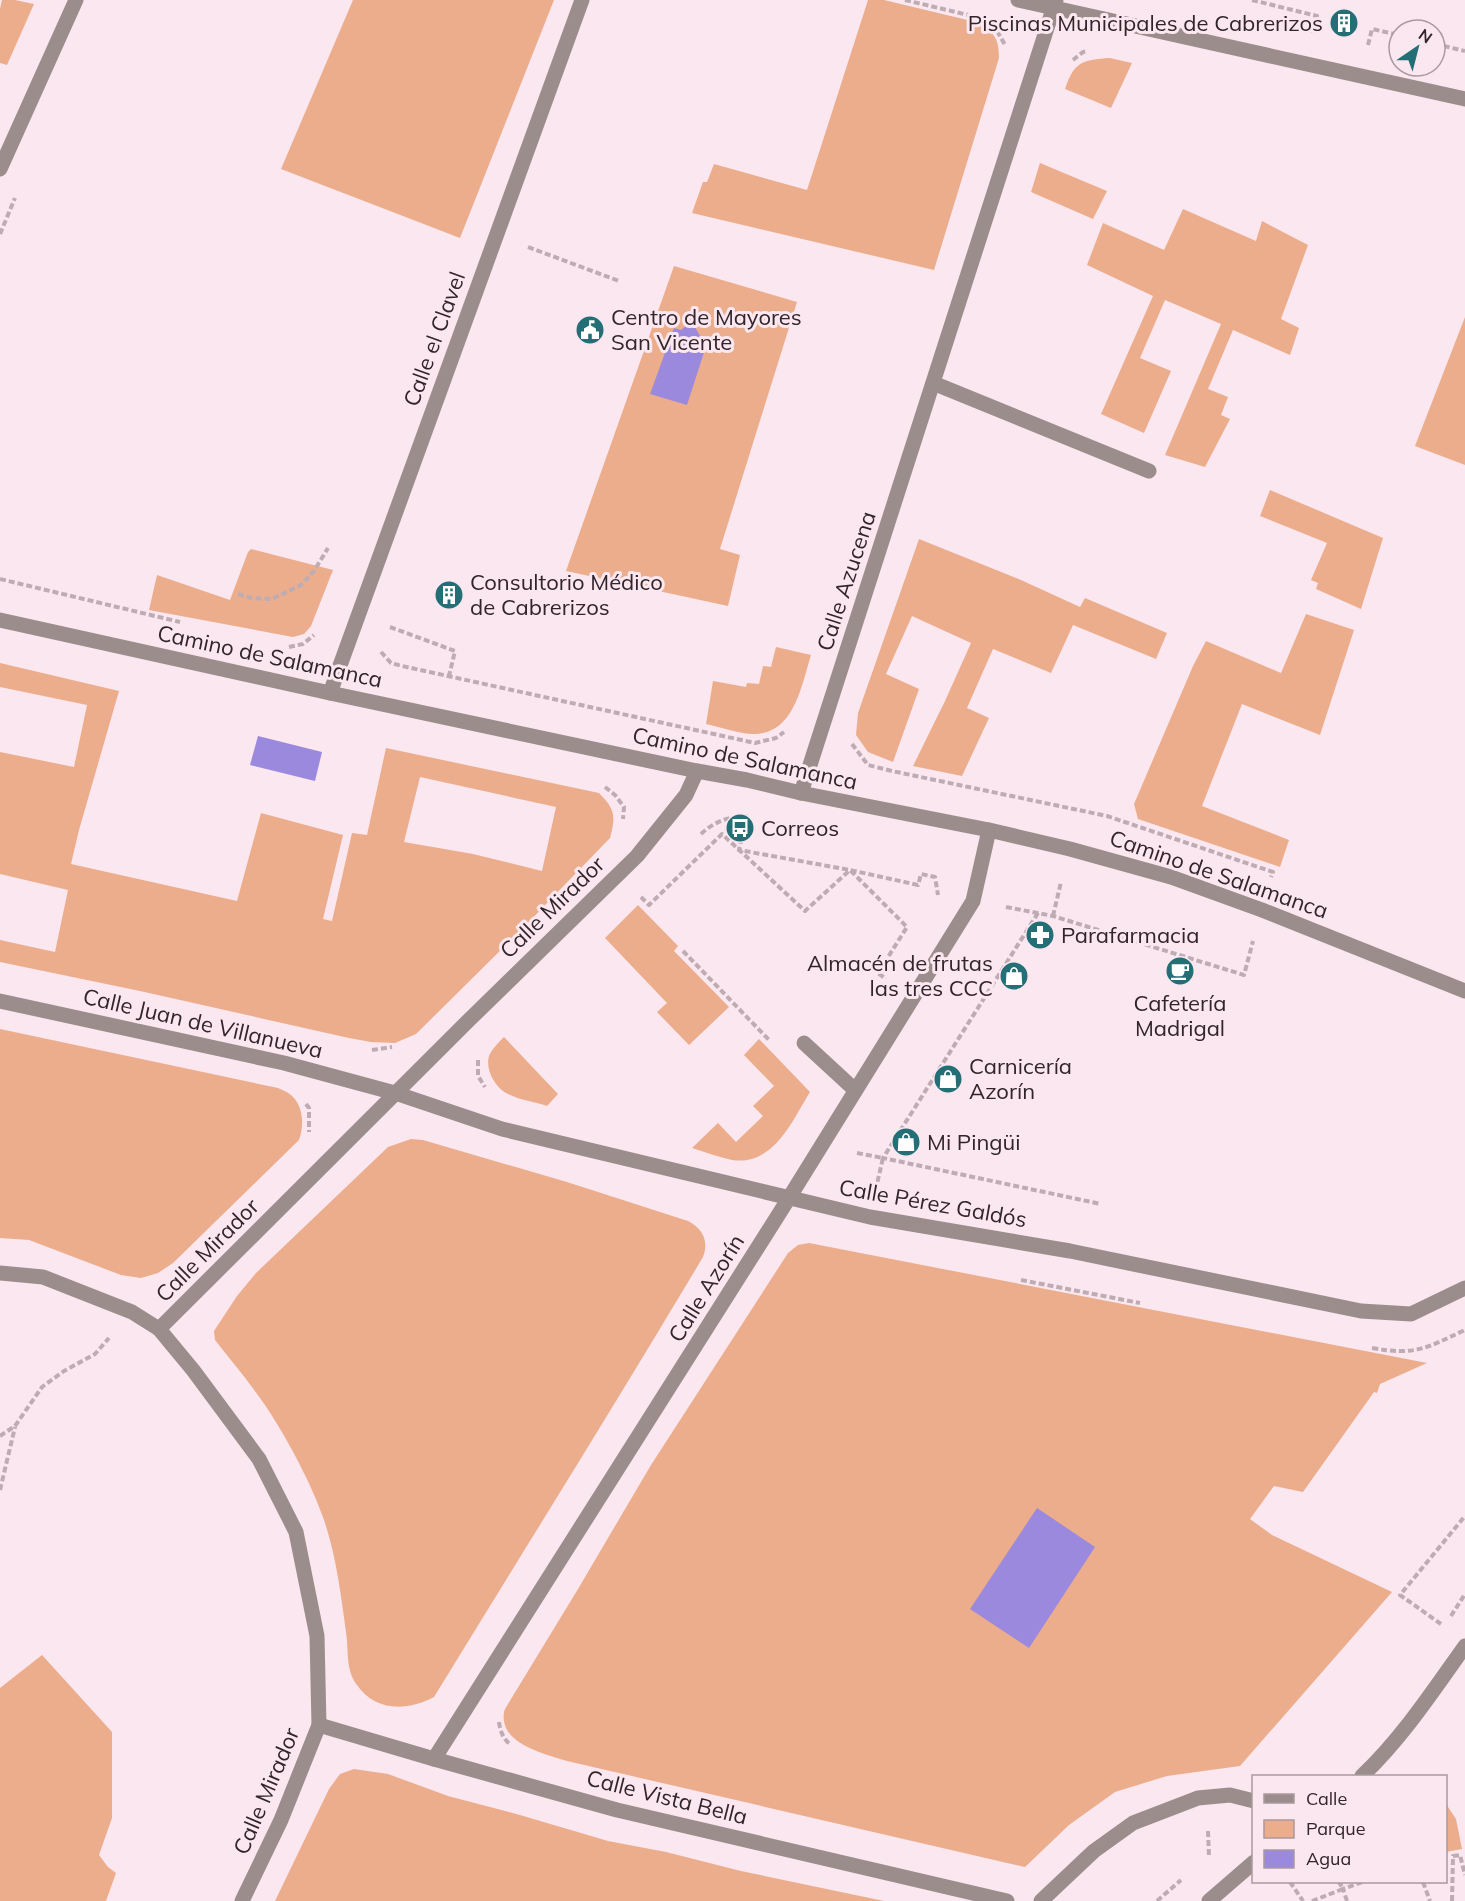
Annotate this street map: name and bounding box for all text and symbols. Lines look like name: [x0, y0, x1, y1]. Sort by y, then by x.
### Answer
building icon: Piscinas Municipales de Cabrerizos: [1328, 7, 1360, 39]
place label: Piscinas Municipales de Cabrerizos: [968, 9, 1323, 37]
north arrow: [1387, 18, 1447, 78]
text: N: [1415, 24, 1436, 47]
street label: Calle el Clavel: [397, 268, 471, 410]
place label: Centro de Mayores San Vicente: [611, 303, 802, 356]
public building icon: Centro de Mayores San Vicente: [574, 314, 606, 346]
street label: Calle Azucena: [810, 508, 882, 654]
place label: Consultorio Médico de Cabrerizos: [470, 568, 663, 621]
building icon: Consultorio Médico de Cabrerizos: [433, 579, 465, 611]
street label: Camino de Salamanca: [155, 618, 385, 694]
street label: Camino de Salamanca: [630, 720, 860, 796]
bus stop icon: Correos: [724, 812, 756, 844]
place label: Correos: [761, 814, 839, 842]
street label: Camino de Salamanca: [1106, 823, 1332, 925]
street label: Calle Mirador: [494, 850, 610, 964]
pharmacy icon: Parafarmacia: [1024, 919, 1056, 951]
place label: Parafarmacia: [1061, 921, 1199, 949]
place label: Almacén de frutas las tres CCC: [807, 949, 993, 1002]
cafe icon: Cafetería Madrigal: [1164, 955, 1196, 987]
shop icon: Almacén de frutas las tres CCC: [998, 960, 1030, 992]
street label: Calle Juan de Villanueva: [80, 982, 326, 1064]
place label: Cafetería Madrigal: [1134, 989, 1226, 1042]
place label: Carnicería Azorín: [969, 1052, 1072, 1105]
shop icon: Carnicería Azorín: [932, 1063, 964, 1095]
shop icon: Mi Pingüi: [890, 1126, 922, 1158]
place label: Mi Pingüi: [927, 1128, 1021, 1156]
street label: Calle Pérez Galdós: [837, 1173, 1029, 1233]
street label: Calle Mirador: [149, 1192, 265, 1308]
street label: Calle Azorín: [662, 1229, 750, 1347]
street label: Calle Mirador: [227, 1723, 305, 1859]
street label: Calle Vista Bella: [584, 1763, 750, 1831]
legend: [1252, 1775, 1447, 1883]
text: Calle: [1306, 1787, 1347, 1810]
text: Parque: [1306, 1817, 1365, 1840]
text: Agua: [1306, 1847, 1351, 1870]

